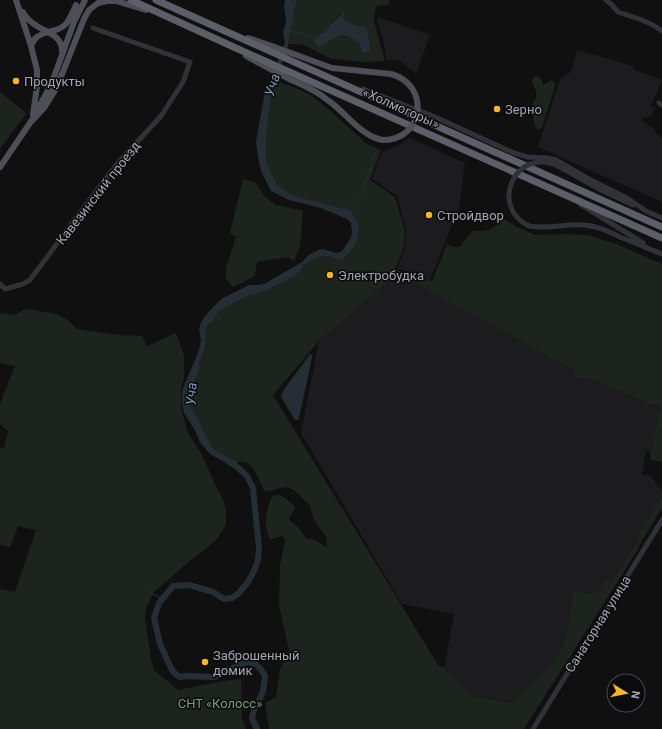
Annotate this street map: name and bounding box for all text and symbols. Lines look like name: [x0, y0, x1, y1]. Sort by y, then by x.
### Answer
water label: Уча: [261, 72, 283, 98]
place label: Продукты: [24, 74, 85, 89]
marker: Продукты: [11, 76, 21, 86]
street label: «Холмогоры»: [360, 84, 442, 132]
place label: Зерно: [505, 102, 542, 117]
marker: Зерно: [492, 104, 502, 114]
street label: Кавезинский проезд: [53, 138, 143, 248]
place label: Стройдвор: [437, 208, 504, 223]
marker: Стройдвор: [424, 210, 434, 220]
place label: Электробудка: [338, 268, 424, 283]
marker: Электробудка: [325, 270, 335, 280]
water label: Уча: [182, 382, 200, 406]
street label: Санаторная улица: [562, 573, 634, 675]
place label: Заброшенный домик: [213, 648, 300, 678]
marker: Заброшенный домик: [200, 657, 210, 667]
north arrow: [606, 673, 646, 713]
text: N: [628, 690, 642, 700]
park label: СНТ «Колосс»: [178, 696, 262, 711]

